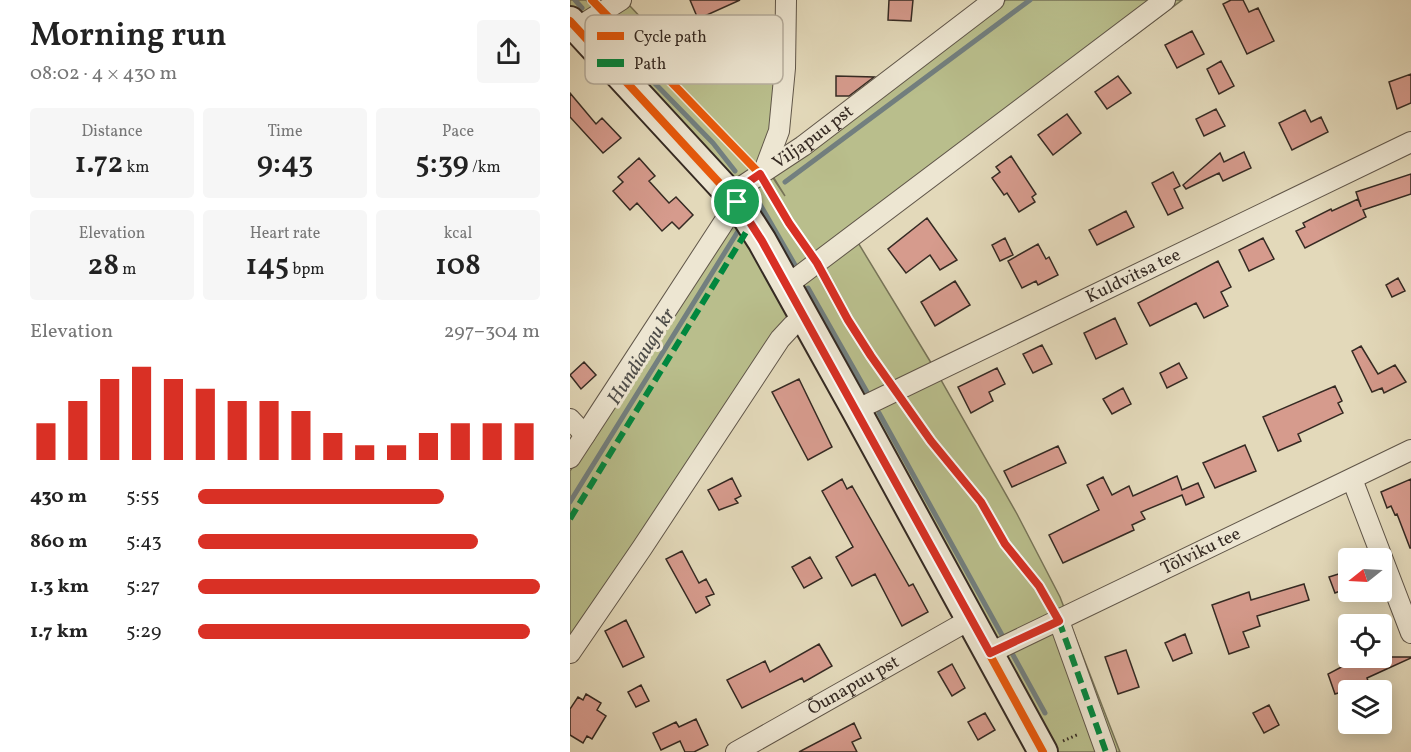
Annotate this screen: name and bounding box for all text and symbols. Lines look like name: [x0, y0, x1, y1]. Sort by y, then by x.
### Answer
text: Morning run: [30, 14, 227, 60]
legend: [585, 15, 783, 84]
button: share: [477, 20, 540, 83]
text: Cycle path: [634, 27, 707, 49]
text: Path: [634, 54, 666, 76]
text: 08:02 · 4 × 430 m: [30, 60, 177, 88]
street label: Viljapuu pst: [768, 99, 859, 175]
text: Distance: [81, 121, 143, 143]
text: Time: [267, 121, 303, 143]
text: Pace: [442, 121, 474, 143]
text: 1.72: [75, 143, 123, 185]
text: 9:43: [257, 143, 313, 185]
text: 5:39: [415, 143, 469, 185]
text: km: [123, 157, 149, 179]
text: /km: [469, 157, 501, 179]
pin: [711, 176, 762, 227]
icon: arrive: [720, 185, 753, 218]
text: Elevation: [79, 223, 145, 245]
text: Heart rate: [250, 223, 320, 245]
text: kcal: [444, 223, 472, 245]
street label: Kuldvitsa tee: [1082, 242, 1185, 310]
text: 28: [87, 245, 119, 287]
text: 145: [245, 245, 289, 287]
text: 108: [435, 245, 481, 287]
text: m: [119, 259, 137, 281]
text: bpm: [289, 259, 325, 281]
water label: Hundiaugu kr: [601, 303, 683, 411]
text: Elevation: [30, 318, 113, 346]
text: 297–304 m: [444, 318, 540, 346]
text: 430 m: [30, 483, 87, 511]
text: 5:55: [126, 483, 160, 511]
street label: Tõlviku tee: [1157, 521, 1245, 581]
text: 860 m: [30, 528, 88, 556]
text: 5:43: [126, 528, 162, 556]
north arrow: [1338, 548, 1392, 602]
map controls: [1338, 548, 1392, 734]
text: 1.3 km: [30, 573, 89, 601]
text: 5:27: [126, 573, 160, 601]
button: locate: [1338, 614, 1392, 668]
text: 1.7 km: [30, 618, 88, 646]
text: 5:29: [126, 618, 161, 646]
street label: Õunapuu pst: [803, 650, 904, 721]
button: layers: [1338, 680, 1392, 734]

